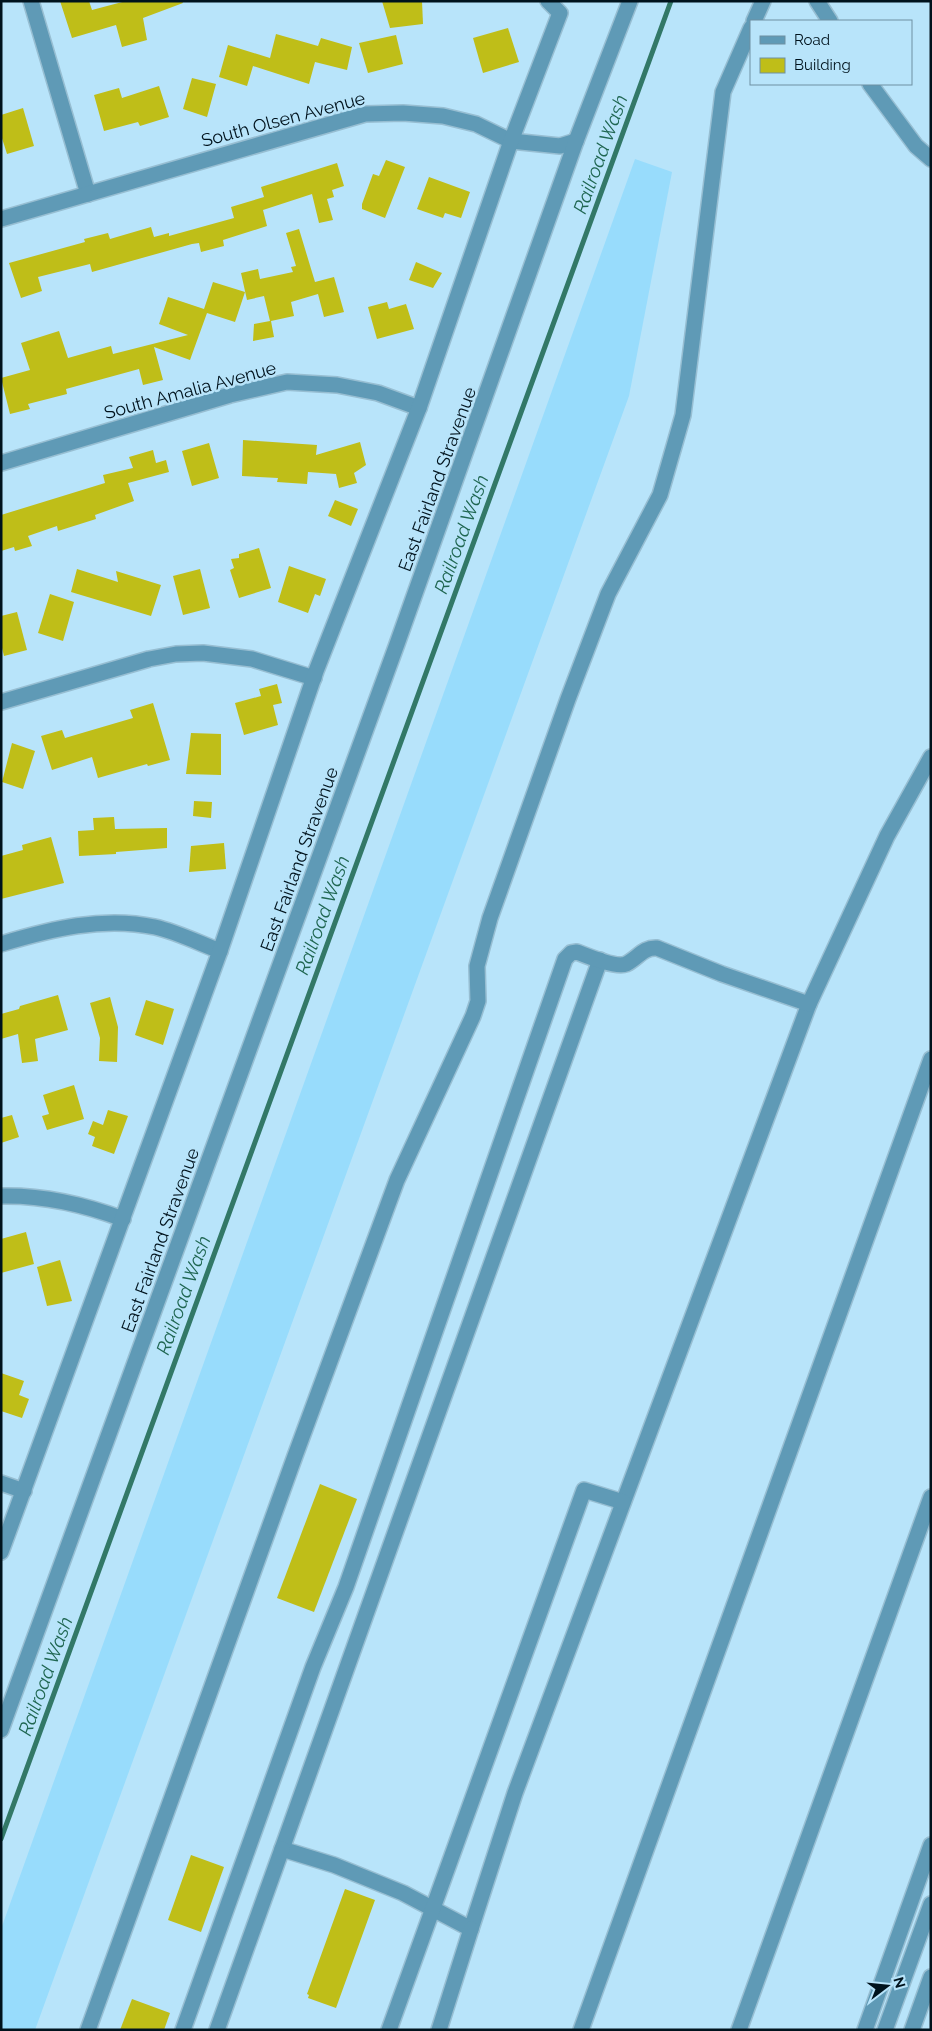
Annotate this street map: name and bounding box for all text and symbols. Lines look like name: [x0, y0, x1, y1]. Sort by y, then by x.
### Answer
legend: [750, 20, 912, 85]
text: Road: [794, 31, 830, 49]
text: Building: [794, 56, 851, 74]
street label: South Olsen Avenue: [199, 87, 368, 151]
water label: Railroad Wash: [568, 92, 632, 216]
street label: South Amalia Avenue: [102, 357, 279, 423]
street label: East Fairland Stravenue: [394, 384, 480, 574]
water label: Railroad Wash: [429, 472, 493, 596]
street label: East Fairland Stravenue: [256, 764, 342, 954]
water label: Railroad Wash: [290, 853, 354, 977]
street label: East Fairland Stravenue: [117, 1145, 203, 1335]
water label: Railroad Wash: [151, 1233, 215, 1357]
water label: Railroad Wash: [13, 1614, 77, 1738]
north arrow: [862, 1961, 912, 2011]
text: N: [890, 1975, 909, 1990]

